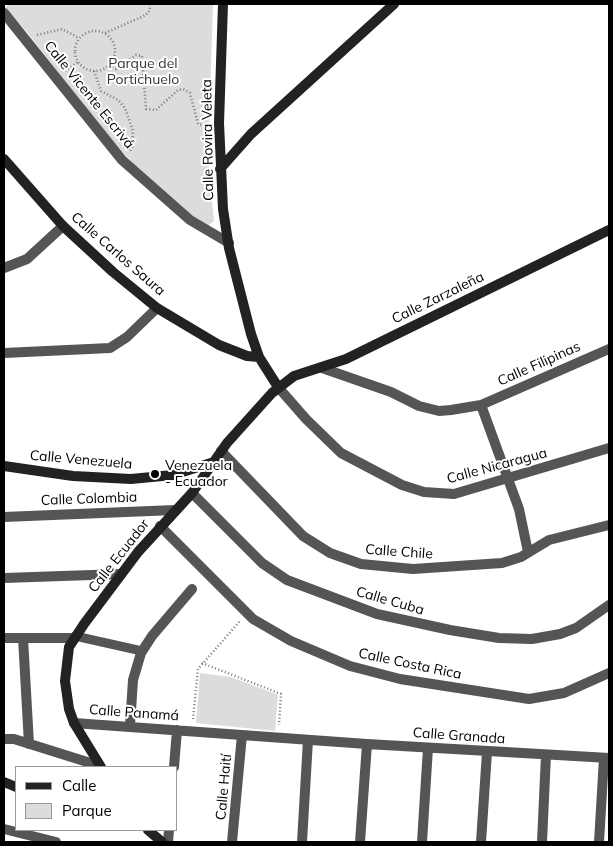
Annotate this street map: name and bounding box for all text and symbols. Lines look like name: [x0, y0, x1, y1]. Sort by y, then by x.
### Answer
street label: Calle Vicente Escrivá: [40, 38, 138, 152]
park label: Parque del Portichuelo: [107, 56, 179, 88]
street label: Calle Rovira Veleta: [199, 79, 217, 201]
street label: Calle Carlos Saura: [68, 209, 168, 299]
street label: Calle Zarzaleña: [389, 268, 487, 328]
street label: Calle Filipinas: [495, 338, 583, 390]
street label: Calle Nicaragua: [445, 445, 549, 487]
street label: Calle Venezuela: [29, 447, 133, 473]
place label: Venezuela - Ecuador: [165, 458, 232, 491]
marker: Venezuela - Ecuador: [149, 468, 161, 480]
street label: Calle Colombia: [40, 489, 138, 509]
street label: Calle Ecuador: [85, 516, 153, 596]
street label: Calle Chile: [365, 541, 433, 563]
street label: Calle Cuba: [354, 583, 426, 619]
street label: Calle Costa Rica: [357, 645, 463, 683]
street label: Calle Panamá: [88, 701, 180, 725]
street label: Calle Granada: [412, 724, 506, 748]
street label: Calle Haití: [213, 753, 235, 821]
legend: [15, 766, 178, 831]
text: Calle: [62, 776, 96, 795]
text: Parque: [62, 801, 112, 820]

